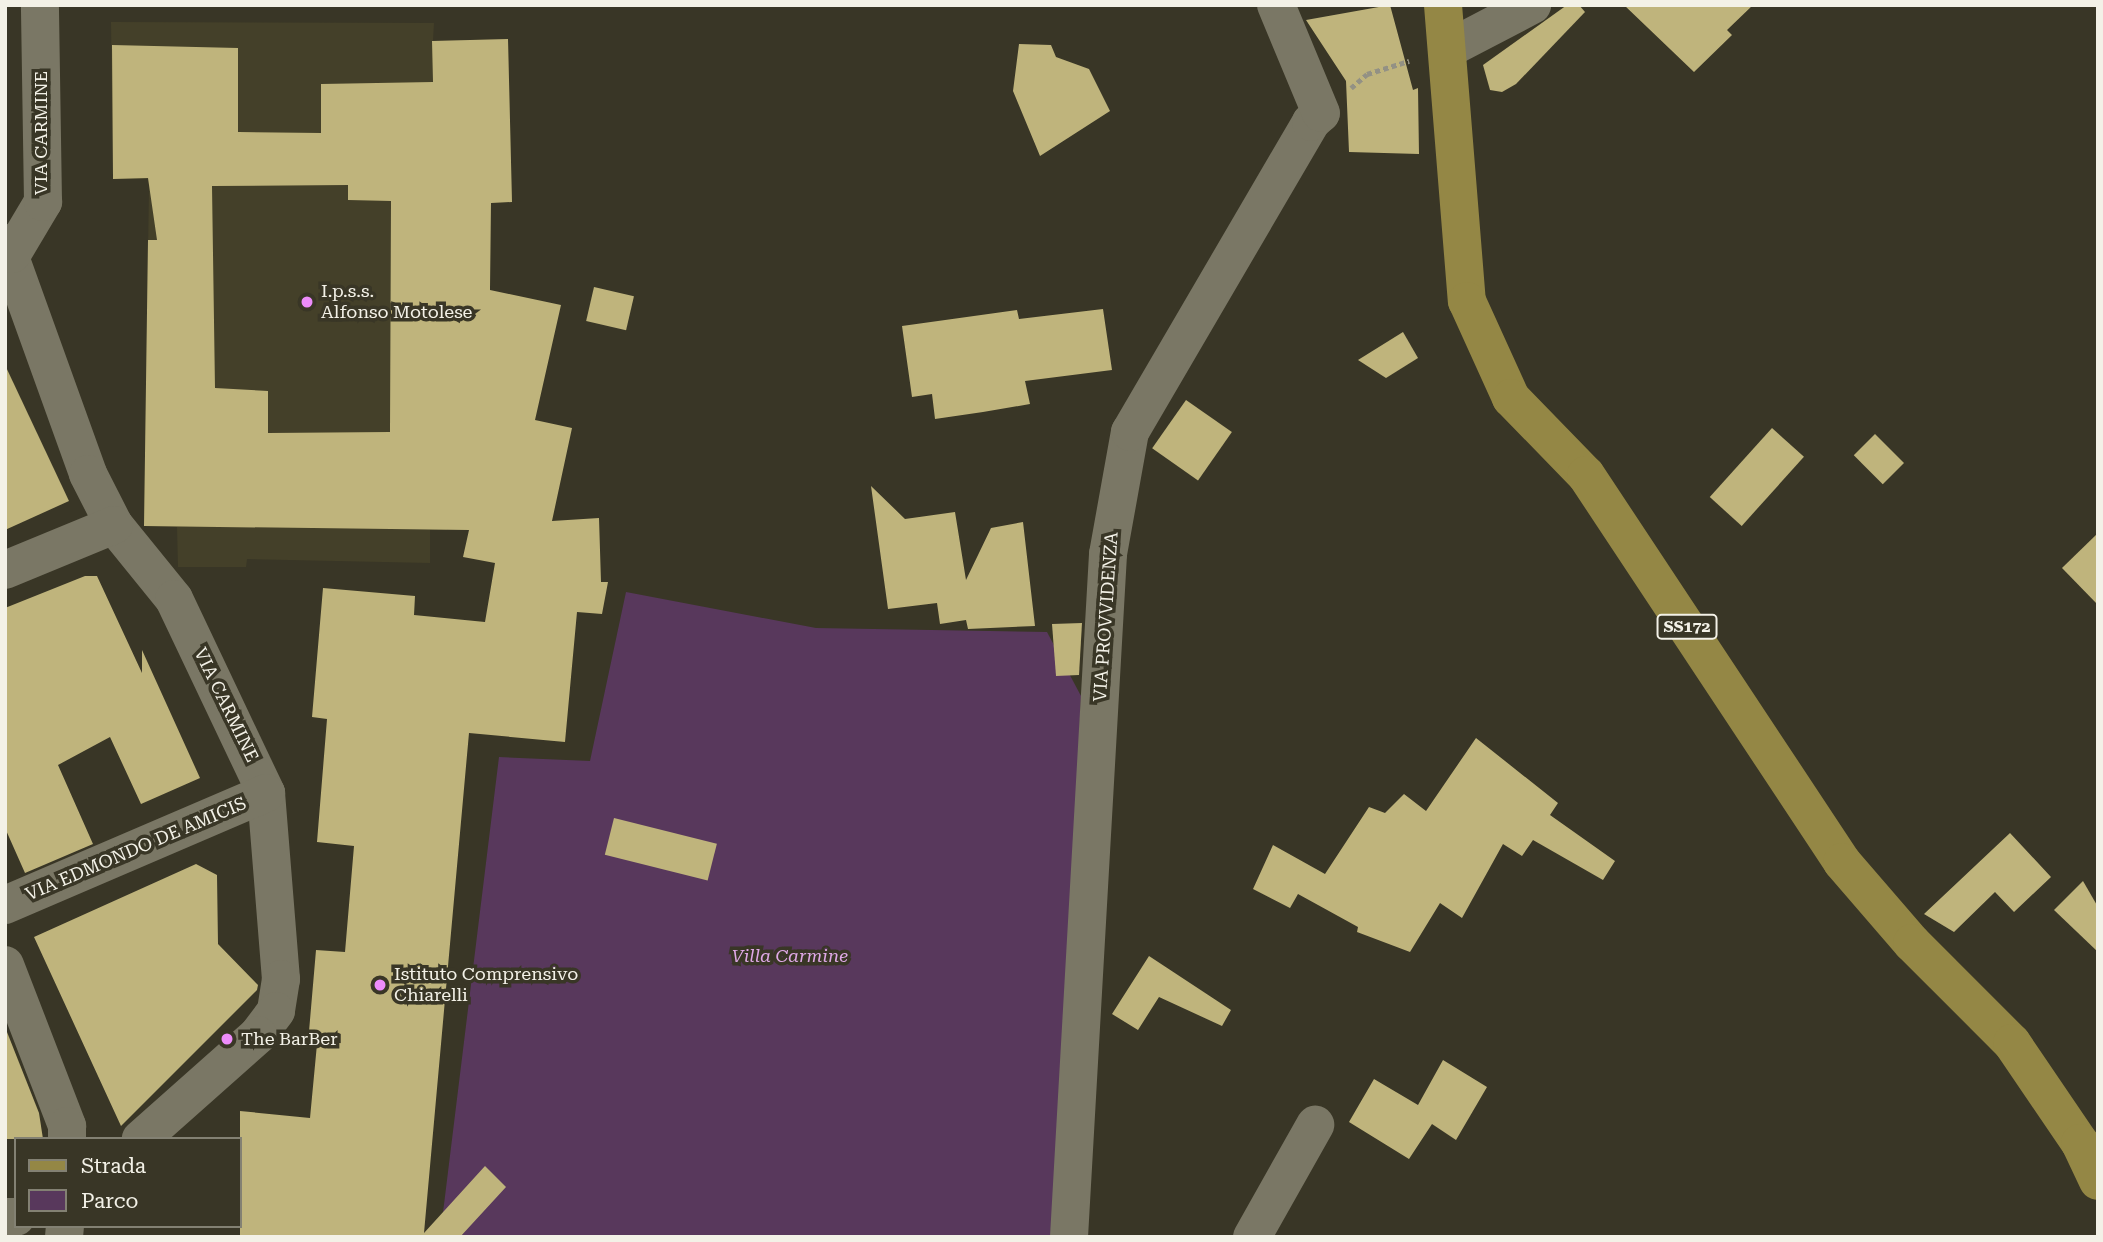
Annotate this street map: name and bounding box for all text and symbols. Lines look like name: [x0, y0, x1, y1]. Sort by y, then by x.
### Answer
street label: VIA CARMINE: [30, 71, 52, 195]
place label: I.p.s.s. Alfonso Motolese: [321, 281, 472, 324]
marker: I.p.s.s. Alfonso Motolese: [299, 294, 315, 310]
street label: VIA PROVVIDENZA: [1089, 531, 1123, 703]
road number: SS172: [1656, 614, 1718, 640]
street label: VIA CARMINE: [189, 644, 263, 766]
street label: VIA EDMONDO DE AMICIS: [22, 793, 250, 905]
park label: Villa Carmine: [732, 945, 848, 967]
place label: Istituto Comprensivo Chiarelli: [394, 964, 578, 1006]
marker: Istituto Comprensivo Chiarelli: [372, 977, 388, 993]
place label: The BarBer: [241, 1028, 338, 1050]
marker: The BarBer: [219, 1031, 235, 1047]
legend: [14, 1137, 242, 1228]
text: Strada: [81, 1154, 146, 1178]
text: Parco: [81, 1189, 138, 1213]

